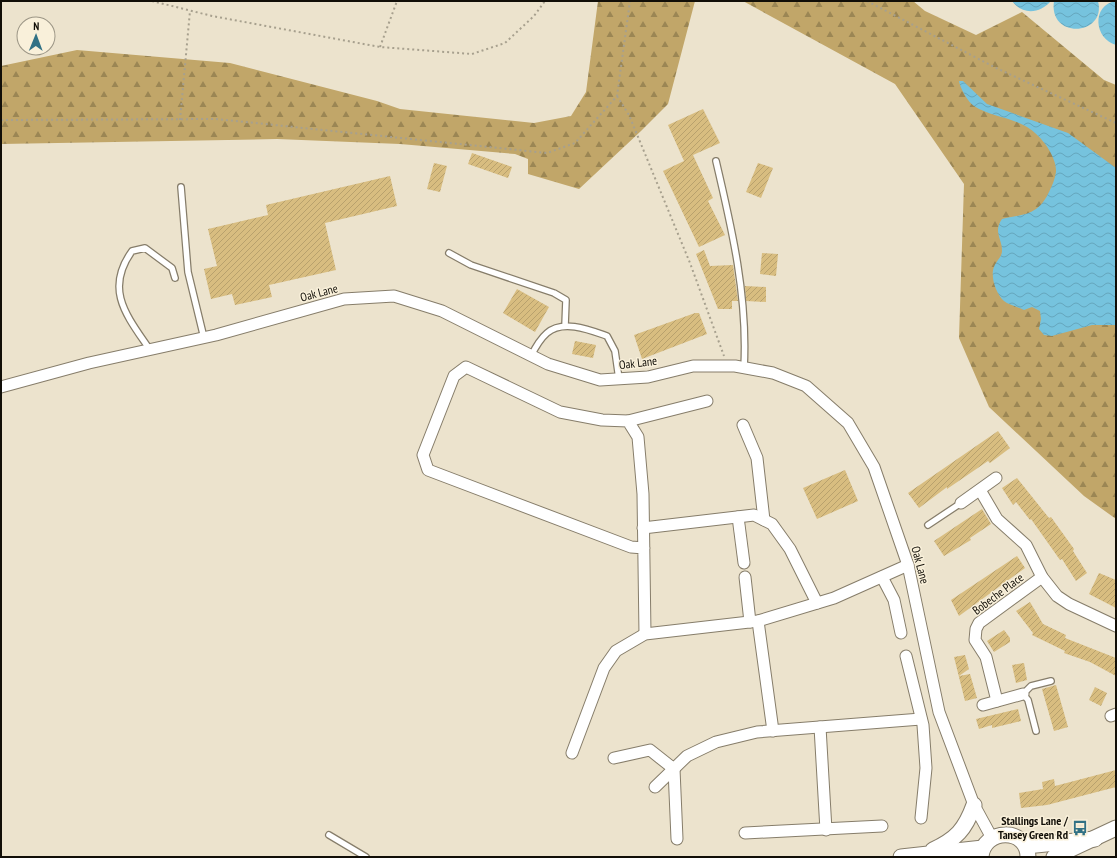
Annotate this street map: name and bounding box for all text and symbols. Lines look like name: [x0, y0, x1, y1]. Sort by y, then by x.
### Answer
north arrow: [16, 16, 56, 56]
text: N: [33, 19, 39, 33]
street label: Oak Lane: [299, 280, 339, 305]
street label: Oak Lane: [618, 353, 658, 372]
street label: Oak Lane: [908, 545, 933, 585]
street label: Bobeche Place: [969, 570, 1026, 618]
place label: Stallings Lane / Tansey Green Rd: [998, 813, 1069, 842]
bus stop icon: Stallings Lane / Tansey Green Rd: [1071, 819, 1089, 837]

